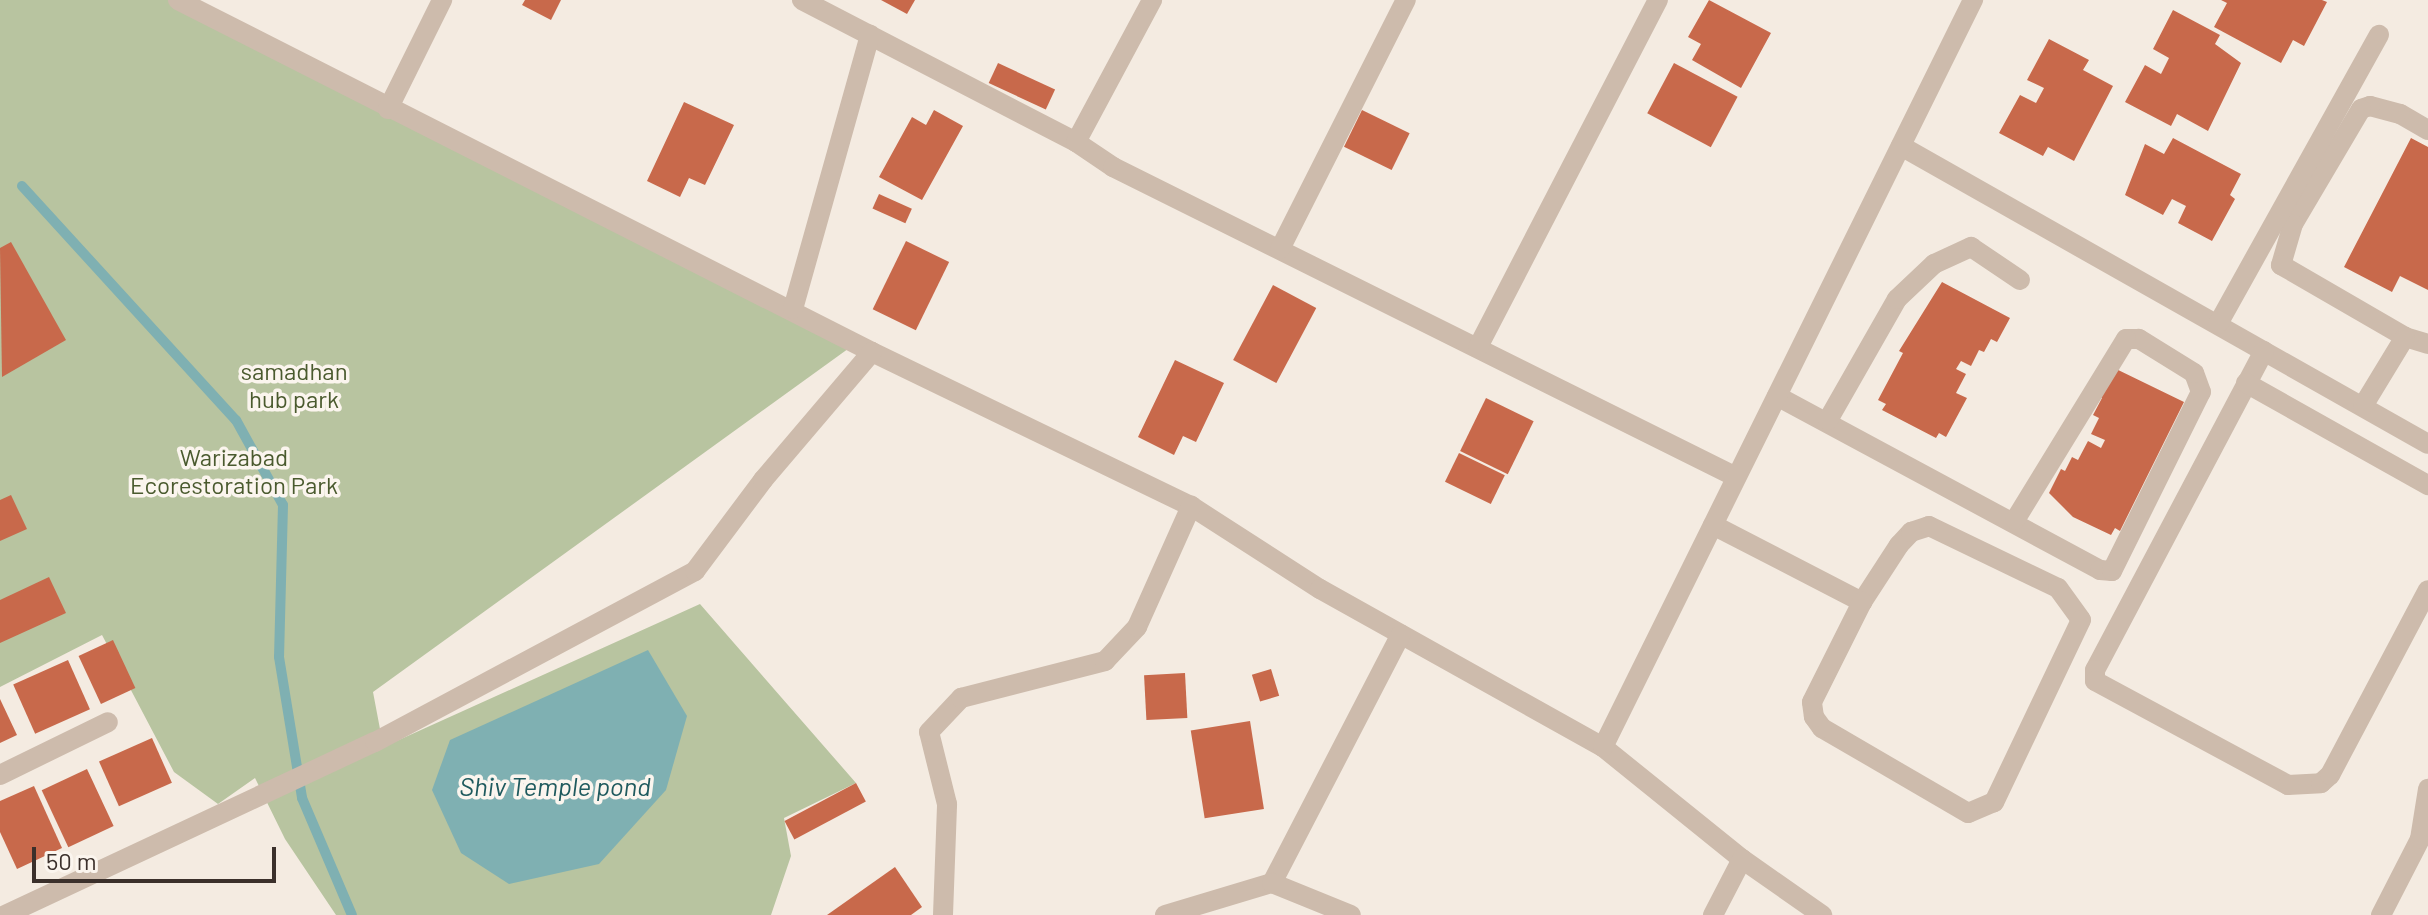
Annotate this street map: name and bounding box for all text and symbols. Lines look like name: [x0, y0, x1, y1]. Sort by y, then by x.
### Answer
park label: samadhan hub park: [240, 357, 348, 413]
park label: Warizabad Ecorestoration Park: [130, 443, 338, 499]
water label: Shiv Temple pond: [459, 770, 651, 802]
scale bar: [36, 831, 280, 881]
text: 50 m: [46, 846, 97, 875]

